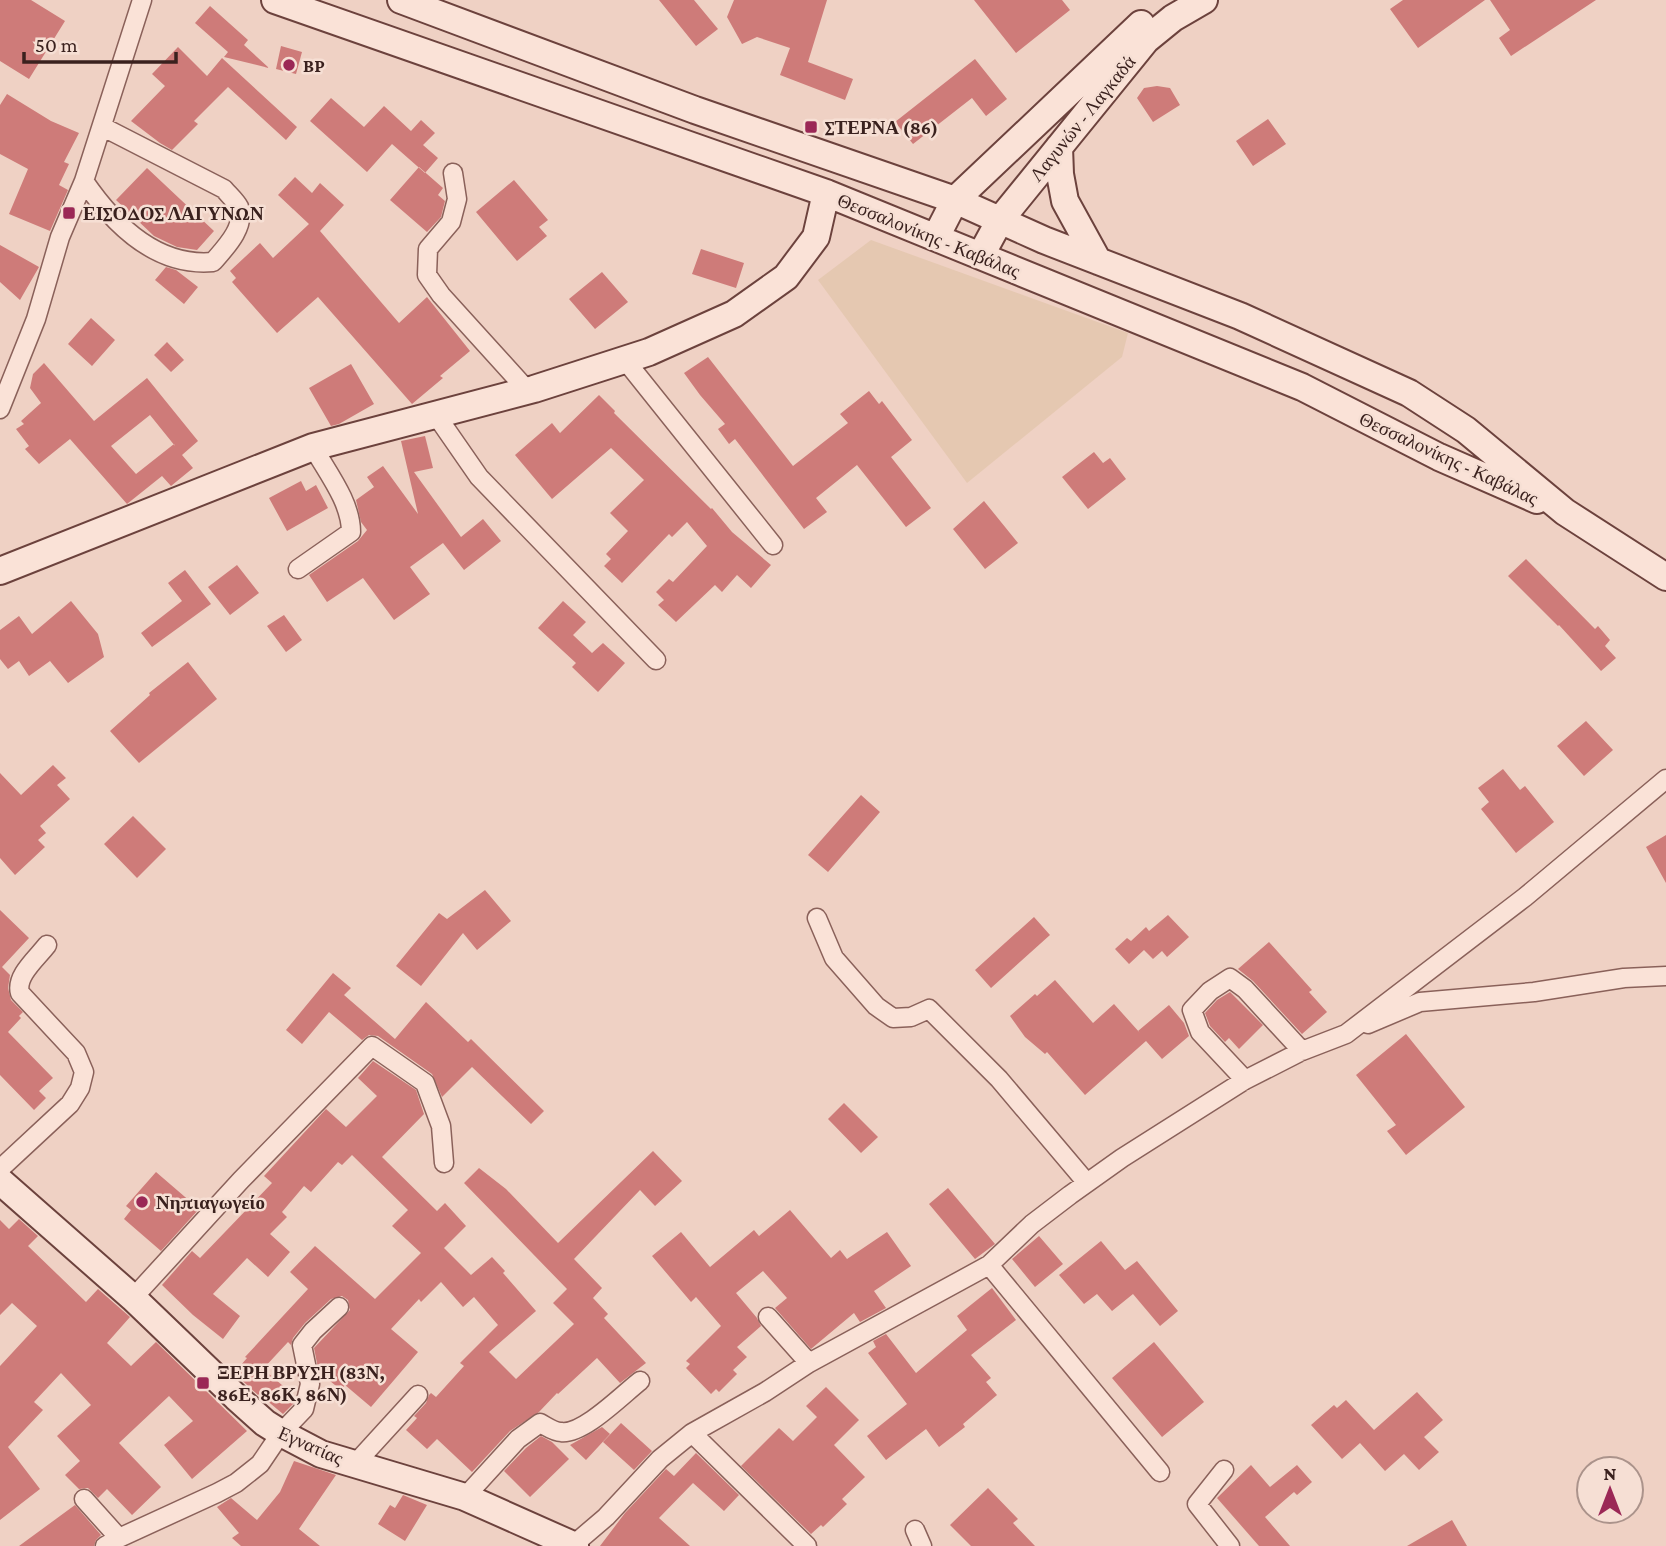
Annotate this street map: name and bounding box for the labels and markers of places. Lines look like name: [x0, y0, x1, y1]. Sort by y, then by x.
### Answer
place label: BP: [303, 55, 325, 76]
marker: BP: [281, 57, 297, 73]
place label: ΣΤΕΡΝΑ (86): [825, 117, 938, 139]
marker: ΣΤΕΡΝΑ (86): [803, 119, 819, 135]
place label: ΕΙΣΟΔΟΣ ΛΑΓΥΝΩΝ: [83, 203, 264, 224]
marker: ΕΙΣΟΔΟΣ ΛΑΓΥΝΩΝ: [61, 205, 77, 221]
place label: Νηπιαγωγείο: [156, 1192, 265, 1213]
marker: Νηπιαγωγείο: [134, 1194, 150, 1210]
place label: ΞΕΡΗ ΒΡΥΣΗ (83Ν, 86Ε, 86Κ, 86Ν): [217, 1362, 385, 1406]
marker: ΞΕΡΗ ΒΡΥΣΗ (83Ν, 86Ε, 86Κ, 86Ν): [195, 1375, 211, 1391]

